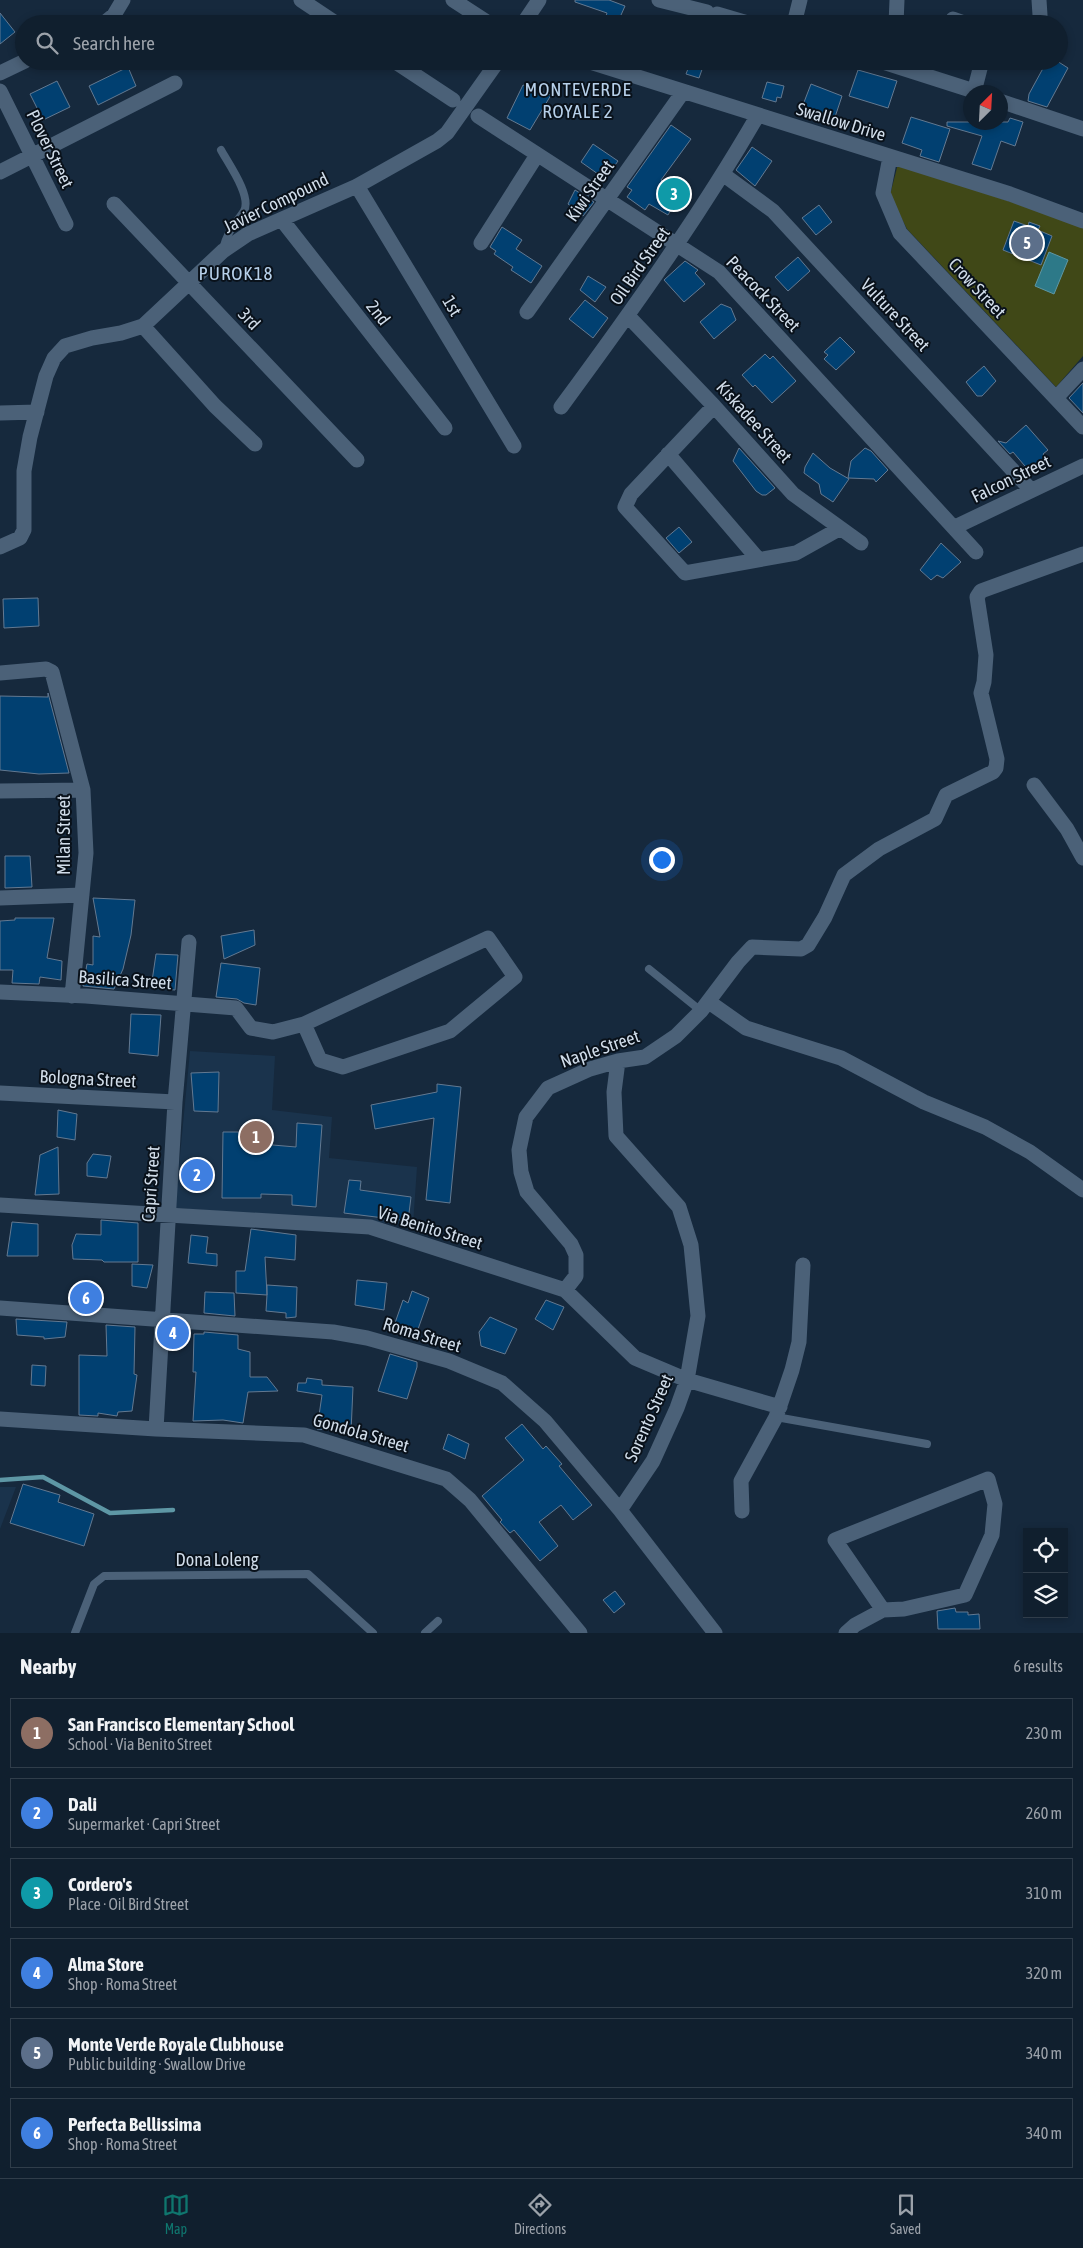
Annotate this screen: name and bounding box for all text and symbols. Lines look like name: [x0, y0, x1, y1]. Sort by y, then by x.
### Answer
search box: [15, 15, 1068, 70]
icon: search: [33, 29, 61, 57]
text: Search here: [73, 32, 155, 54]
district label: MONTEVERDE ROYALE 2: [524, 78, 632, 122]
north arrow: [963, 85, 1008, 130]
street label: Swallow Drive: [794, 98, 888, 145]
street label: Plover Street: [23, 106, 78, 191]
street label: Kiwi Street: [561, 156, 618, 225]
street label: Javier Compound: [220, 168, 332, 237]
pin: 3: [658, 175, 690, 213]
street label: Oil Bird Street: [605, 223, 674, 309]
pin: 5: [1011, 224, 1043, 262]
street label: Peacock Street: [722, 252, 805, 336]
street label: Crow Street: [944, 253, 1010, 322]
district label: PUROK18: [198, 262, 274, 284]
street label: Vulture Street: [857, 274, 934, 355]
street label: 1st: [438, 292, 467, 320]
street label: 2nd: [362, 296, 395, 329]
street label: 3rd: [234, 303, 265, 334]
street label: Kiskadee Street: [712, 377, 796, 467]
street label: Falcon Street: [968, 450, 1054, 507]
street label: Milan Street: [53, 795, 74, 875]
your location: [649, 847, 675, 873]
street label: Basilica Street: [78, 966, 172, 993]
street label: Naple Street: [558, 1025, 642, 1072]
street label: Bologna Street: [39, 1065, 137, 1092]
pin: 1: [240, 1118, 272, 1156]
street label: Capri Street: [137, 1145, 164, 1223]
pin: 2: [181, 1156, 213, 1194]
street label: Via Benito Street: [375, 1202, 485, 1253]
pin: 6: [70, 1279, 102, 1317]
street label: Roma Street: [380, 1313, 464, 1356]
pin: 4: [157, 1314, 189, 1352]
street label: Sorento Street: [620, 1371, 677, 1465]
street label: Gondola Street: [311, 1409, 412, 1456]
map controls: [1023, 1528, 1068, 1618]
button: locate: [1023, 1528, 1068, 1573]
street label: Dona Loleng: [176, 1549, 259, 1570]
button: layers: [1023, 1573, 1068, 1618]
text: Nearby: [20, 1654, 76, 1678]
text: 6 results: [1013, 1657, 1063, 1675]
text: San Francisco Elementary School: [68, 1713, 294, 1735]
text: 1: [33, 1724, 41, 1742]
text: 230 m: [1026, 1724, 1062, 1742]
text: School · Via Benito Street: [68, 1735, 212, 1753]
text: Dali: [68, 1793, 97, 1815]
text: 2: [33, 1804, 41, 1822]
text: 260 m: [1026, 1804, 1062, 1822]
text: Supermarket · Capri Street: [68, 1815, 220, 1833]
text: Cordero's: [68, 1873, 132, 1895]
text: 3: [33, 1884, 41, 1902]
text: 310 m: [1026, 1884, 1062, 1902]
text: Place · Oil Bird Street: [68, 1895, 189, 1913]
text: Alma Store: [68, 1953, 144, 1975]
text: 4: [33, 1964, 41, 1982]
text: 320 m: [1026, 1964, 1062, 1982]
text: Shop · Roma Street: [68, 1975, 177, 1993]
text: Monte Verde Royale Clubhouse: [68, 2033, 284, 2055]
text: 5: [33, 2044, 41, 2062]
text: 340 m: [1026, 2044, 1062, 2062]
text: Public building · Swallow Drive: [68, 2055, 246, 2073]
text: Perfecta Bellissima: [68, 2113, 201, 2135]
text: 6: [33, 2124, 41, 2142]
text: 340 m: [1026, 2124, 1062, 2142]
text: Shop · Roma Street: [68, 2135, 177, 2153]
tab: Map: [162, 2191, 190, 2237]
tab: Directions: [514, 2191, 566, 2237]
tab: Saved: [890, 2191, 921, 2237]

